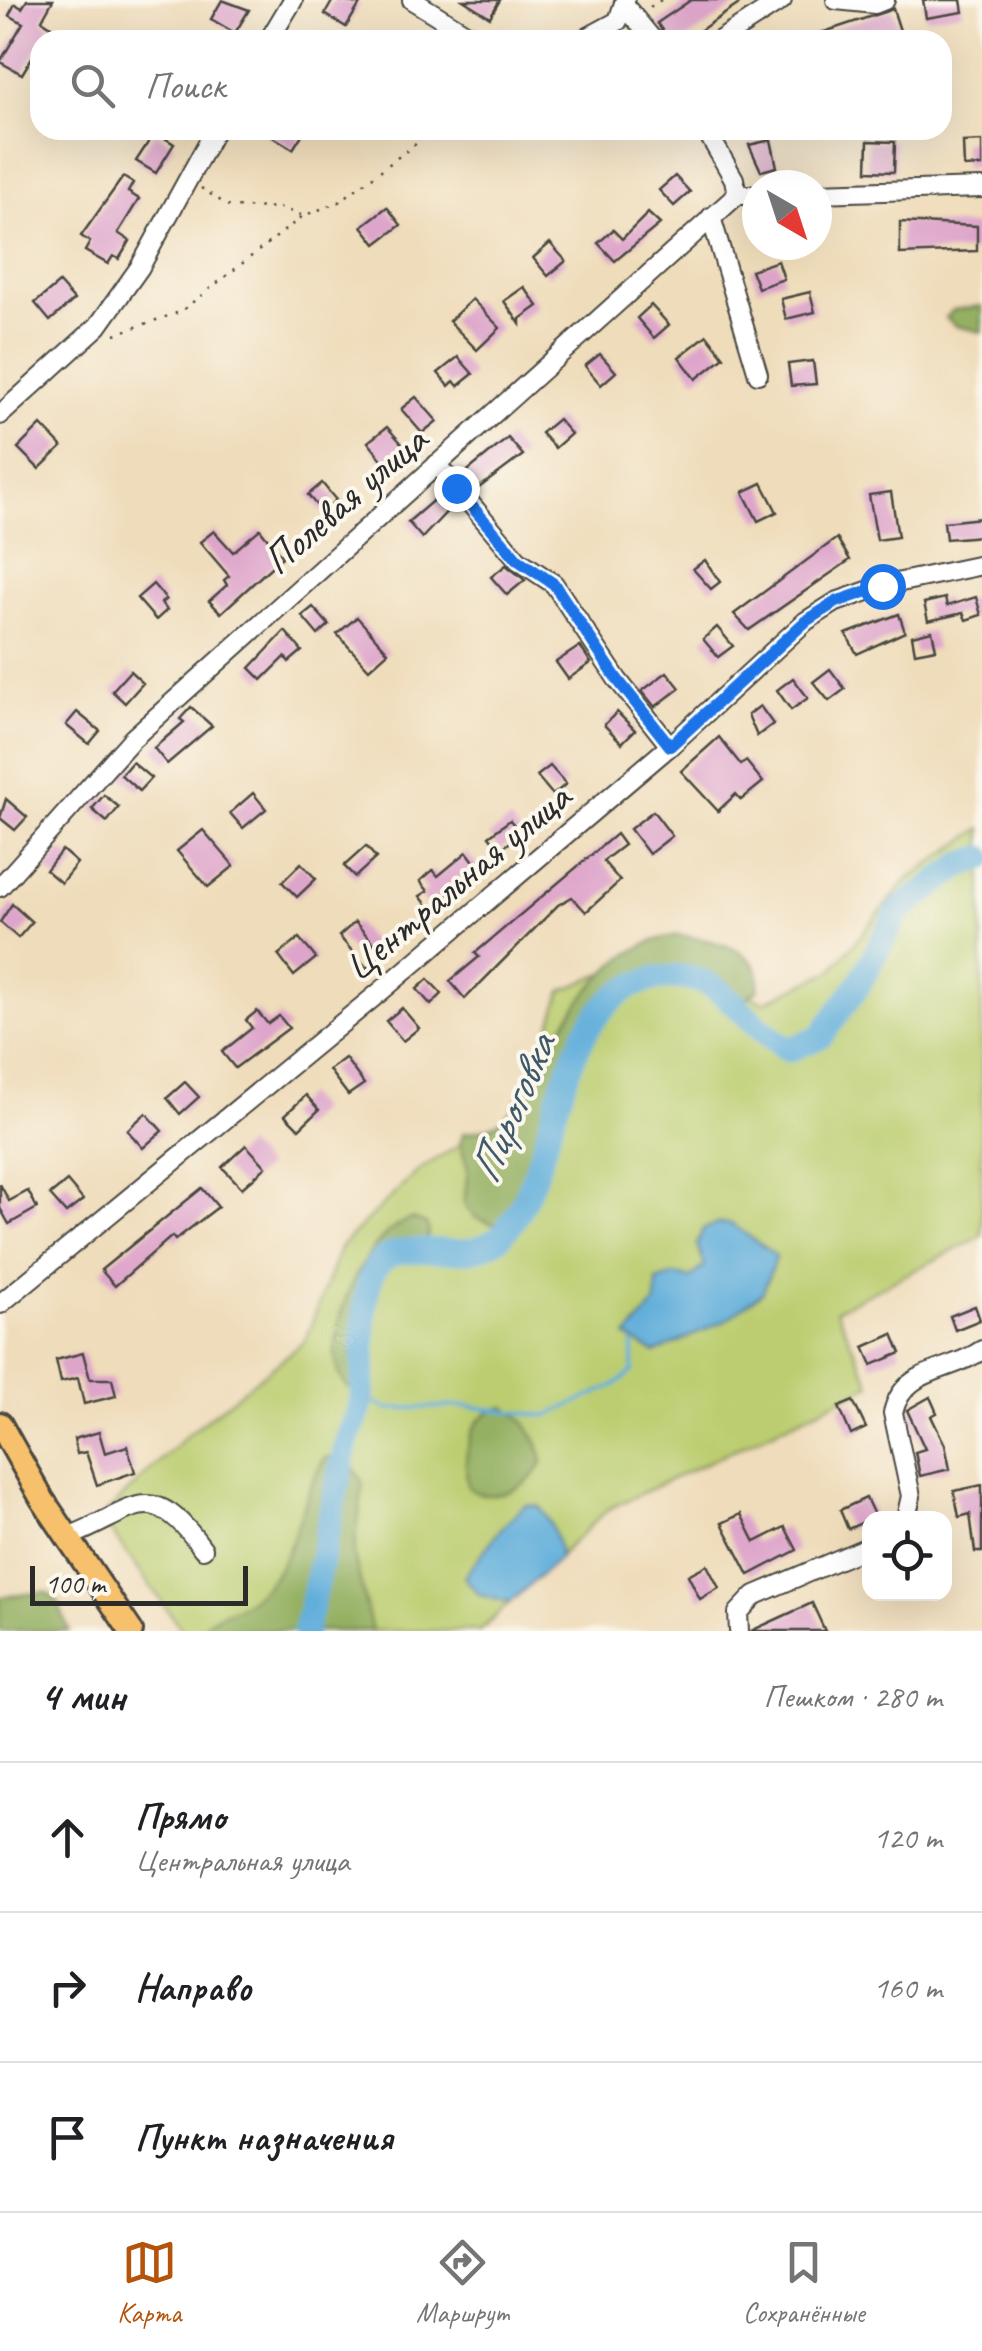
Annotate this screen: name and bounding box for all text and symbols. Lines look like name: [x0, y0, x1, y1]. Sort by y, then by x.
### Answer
search box: [30, 30, 952, 140]
icon: search: [65, 58, 120, 113]
text: Поиск: [145, 62, 225, 109]
north arrow: [742, 170, 832, 260]
street label: Полевая улица: [252, 412, 440, 586]
route end: [434, 466, 480, 512]
route start: [860, 564, 906, 610]
street label: Центральная улица: [332, 770, 584, 993]
water label: Пироговка: [456, 1022, 571, 1191]
map controls: [862, 1511, 952, 1601]
button: locate: [862, 1511, 952, 1601]
scale bar: [30, 1561, 248, 1606]
text: 100 m: [45, 1566, 105, 1601]
text: 4 мин: [40, 1670, 125, 1723]
text: Пешком · 280 m: [763, 1676, 942, 1717]
text: Прямо: [135, 1793, 225, 1840]
icon: ahead: [40, 1810, 95, 1865]
text: 120 m: [873, 1817, 942, 1858]
text: Центральная улица: [135, 1840, 349, 1881]
icon: right: [40, 1960, 95, 2015]
text: Направо: [135, 1964, 251, 2011]
text: 160 m: [873, 1967, 942, 2008]
icon: arrive: [40, 2110, 95, 2165]
text: Пункт назначения: [135, 2114, 392, 2161]
tab: Карта: [117, 2235, 181, 2330]
tab: Маршрут: [416, 2235, 508, 2330]
tab: Сохранённые: [743, 2235, 865, 2330]

